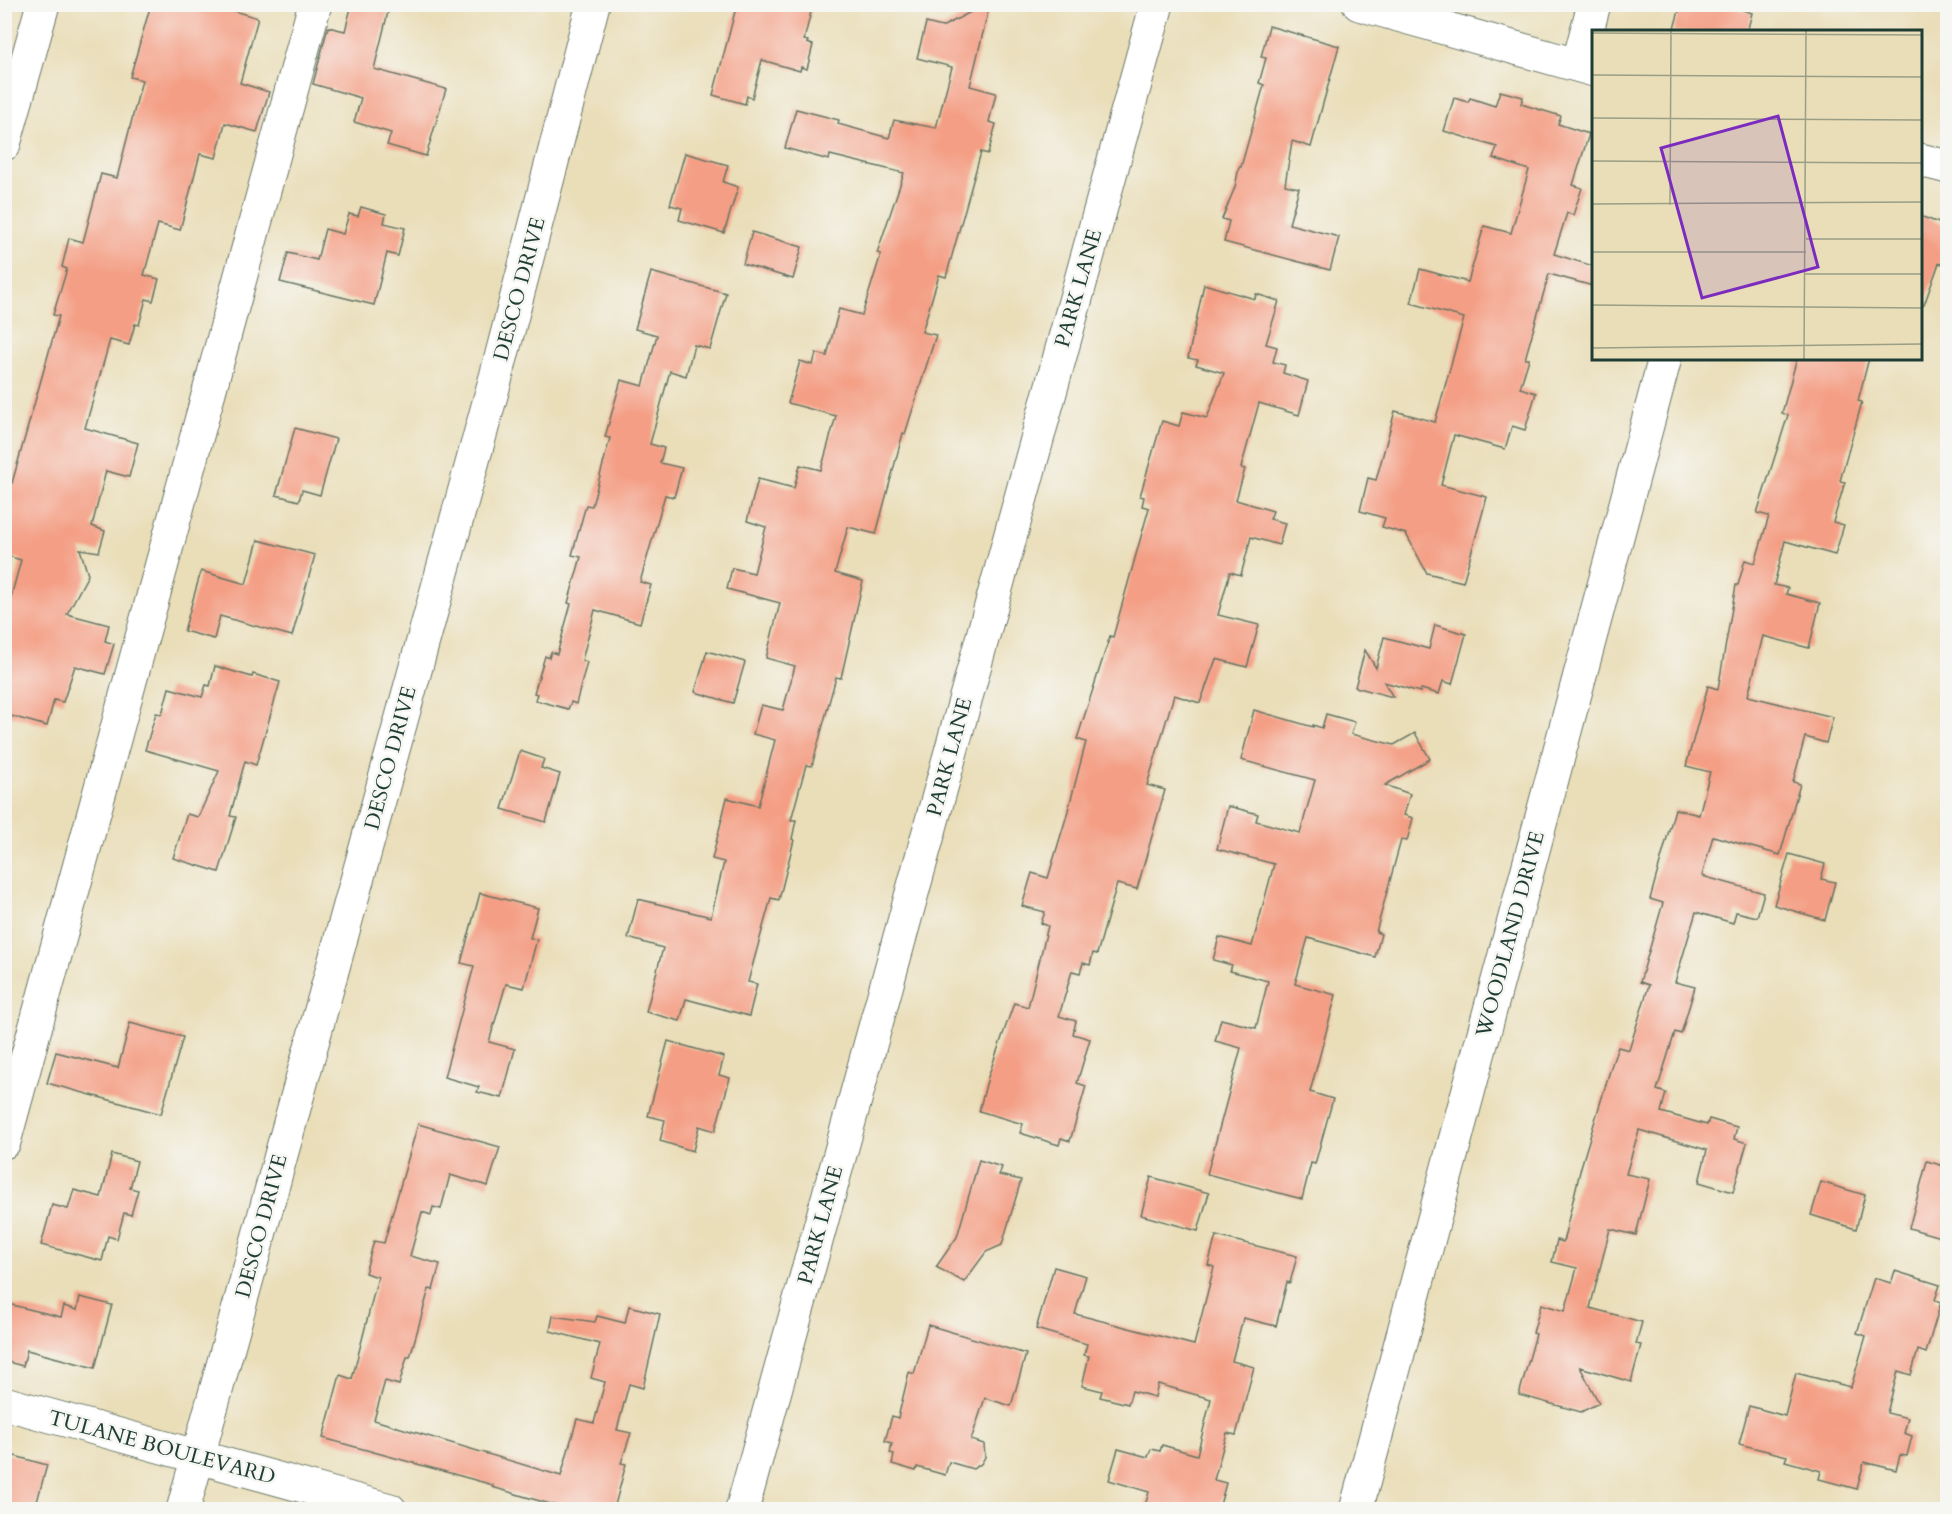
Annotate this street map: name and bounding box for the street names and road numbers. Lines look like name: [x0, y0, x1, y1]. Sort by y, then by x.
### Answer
street label: DESCO DRIVE: [486, 214, 553, 364]
street label: PARK LANE: [1048, 226, 1109, 351]
street label: DESCO DRIVE: [357, 683, 424, 833]
street label: PARK LANE: [920, 695, 979, 820]
street label: WOODLAND DRIVE: [1469, 828, 1552, 1041]
street label: DESCO DRIVE: [228, 1151, 295, 1301]
street label: PARK LANE: [791, 1163, 850, 1288]
street label: TULANE BOULEVARD: [45, 1403, 279, 1492]

